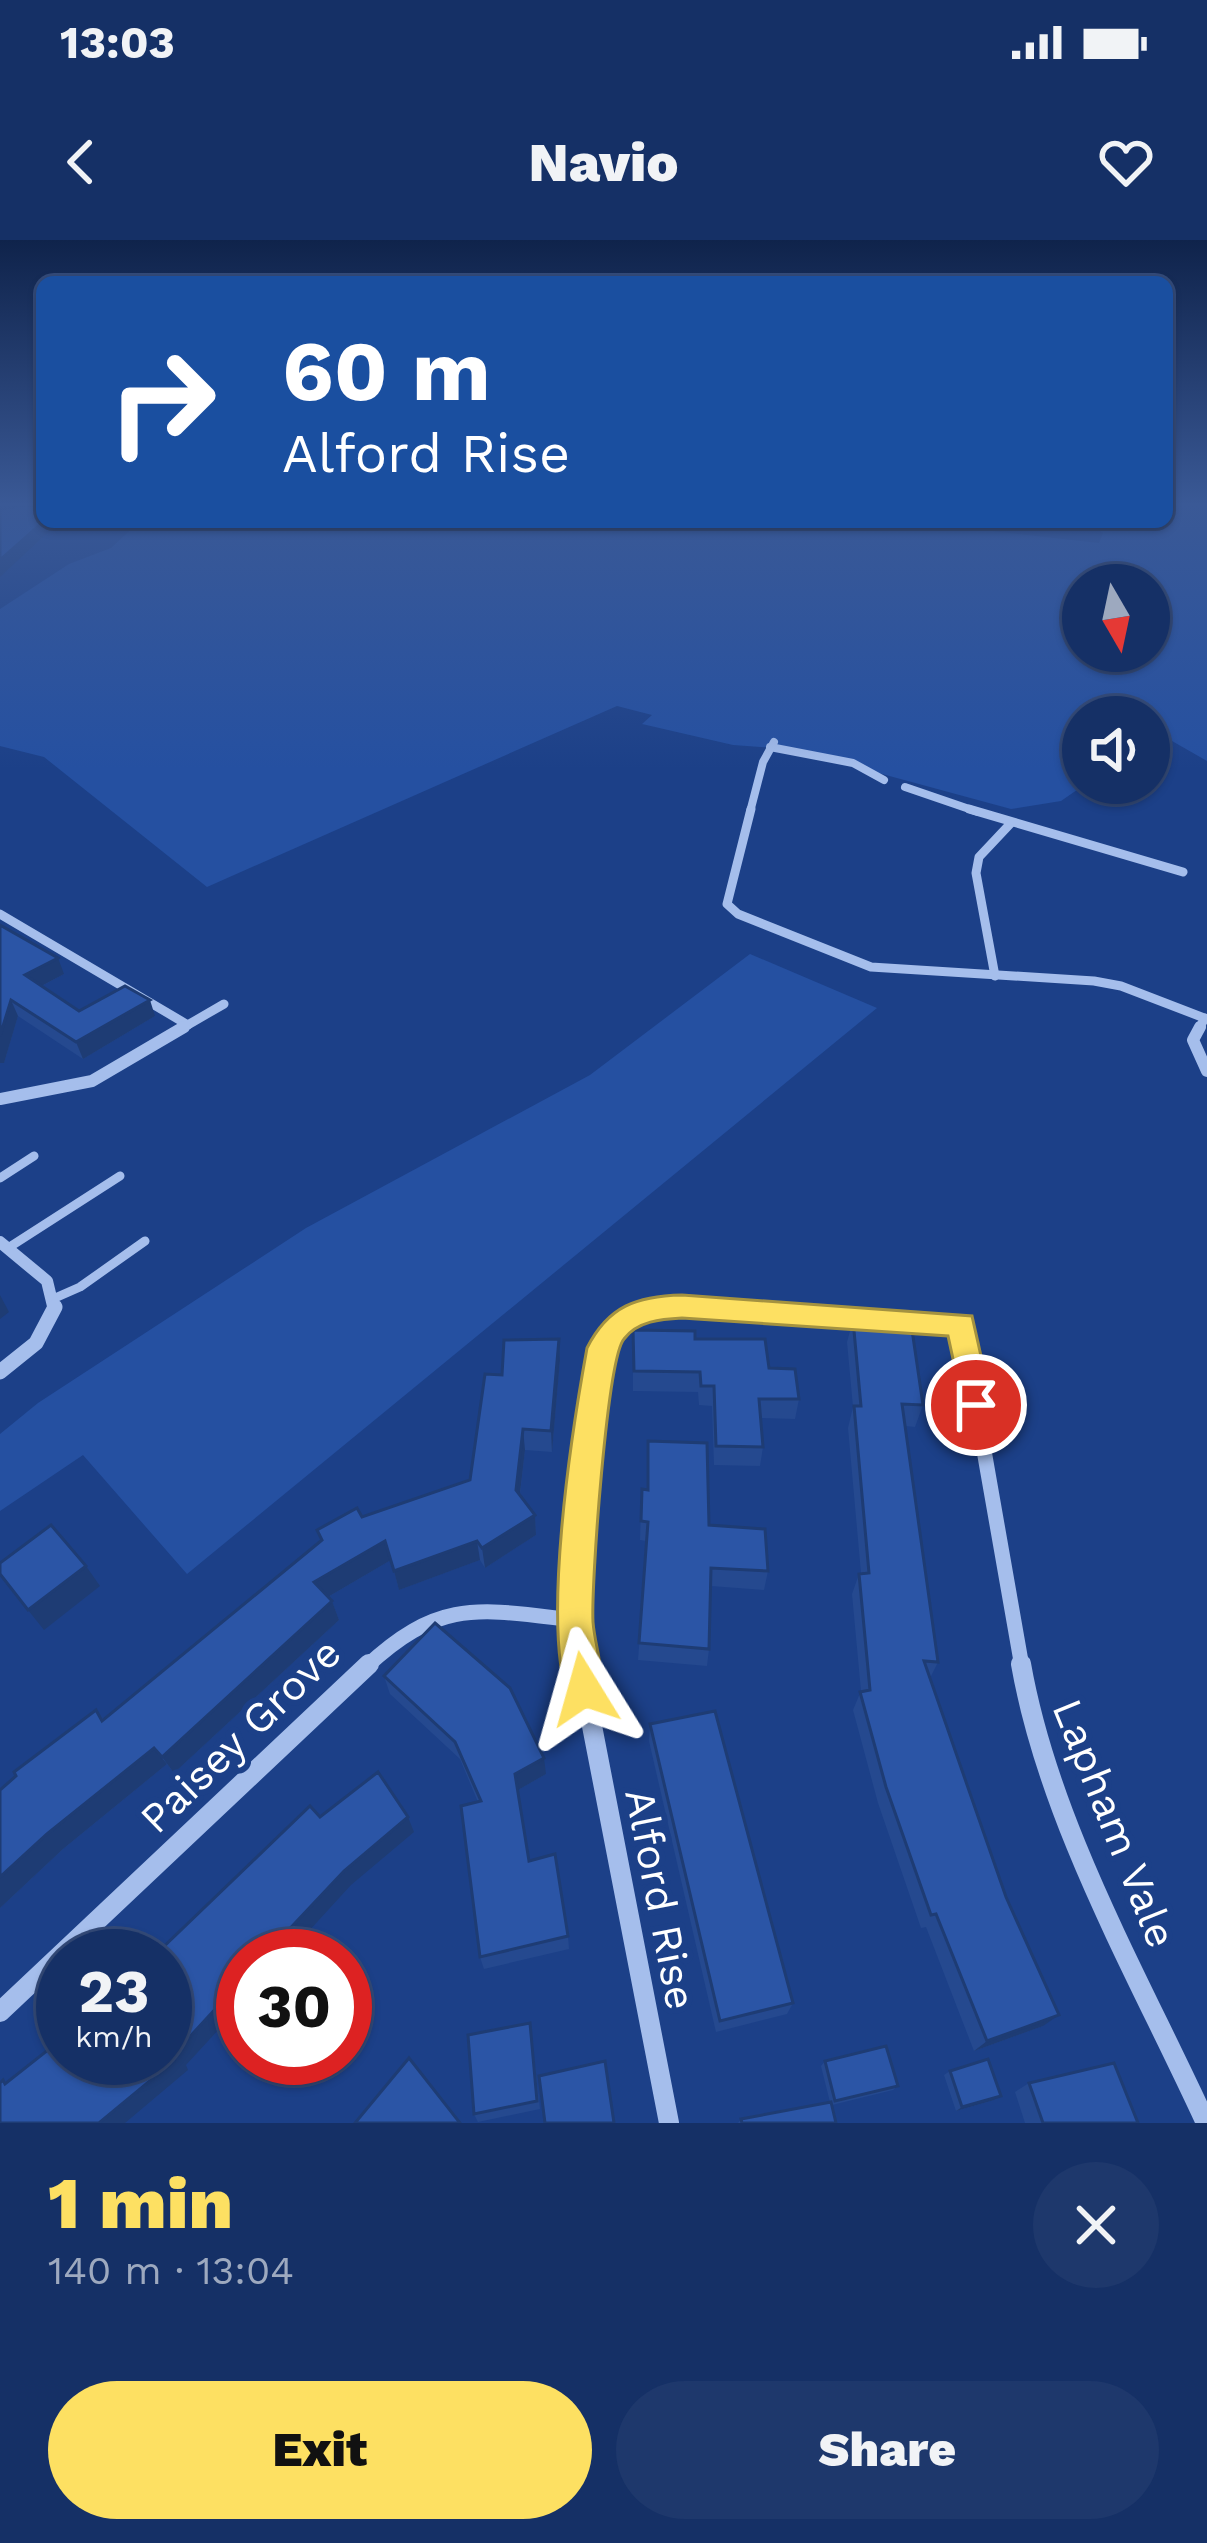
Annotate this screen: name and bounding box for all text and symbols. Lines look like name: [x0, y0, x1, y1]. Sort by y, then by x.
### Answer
text: 13:03: [60, 16, 175, 69]
icon: back: [48, 129, 114, 195]
icon: heart: [1093, 129, 1159, 195]
text: Navio: [529, 131, 678, 194]
text: 60 m: [282, 322, 491, 420]
icon: right: [84, 324, 240, 480]
text: Alford Rise: [282, 422, 570, 485]
north arrow: [1062, 564, 1170, 672]
map controls: [1062, 564, 1170, 804]
button: sound: [1062, 696, 1170, 804]
pin: [925, 1354, 1027, 1456]
icon: arrive: [943, 1372, 1009, 1438]
position arrow: [521, 1626, 647, 1752]
street label: Paisey Grove: [130, 1628, 351, 1843]
street label: Lapham Vale: [1042, 1692, 1187, 1955]
street label: Alford Rise: [615, 1784, 706, 2014]
speed limit sign: 30: [216, 1929, 372, 2085]
text: 23: [78, 1956, 150, 2027]
text: km/h: [75, 2019, 153, 2054]
text: 1 min: [48, 2161, 233, 2245]
button: close: [1033, 2162, 1159, 2288]
text: 140 m · 13:04: [48, 2248, 294, 2293]
button: Exit: [48, 2381, 592, 2519]
button: Share: [616, 2381, 1159, 2519]

